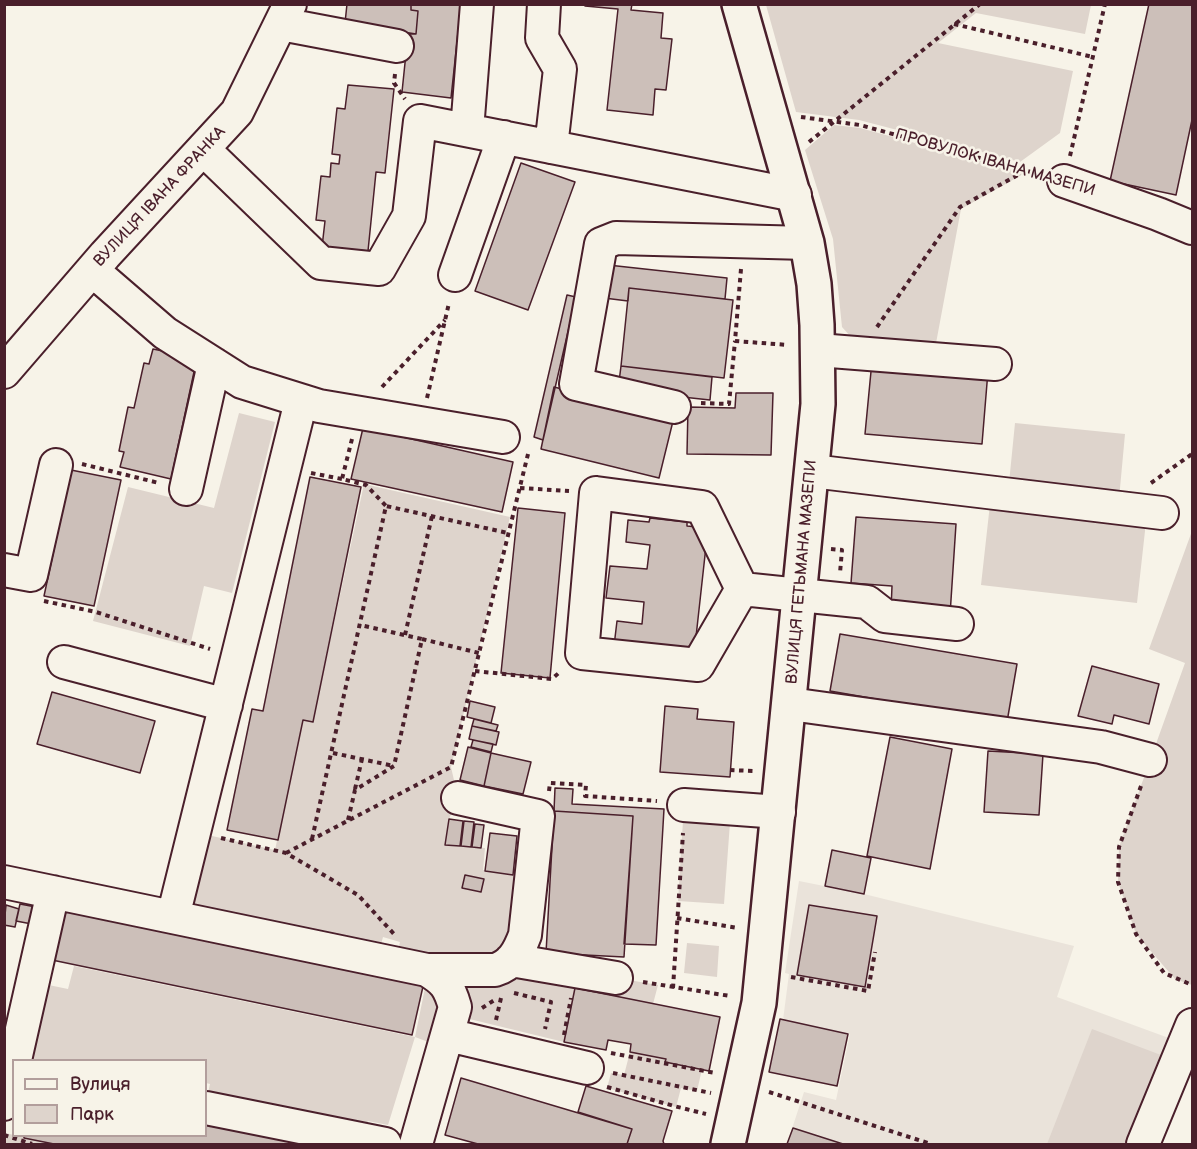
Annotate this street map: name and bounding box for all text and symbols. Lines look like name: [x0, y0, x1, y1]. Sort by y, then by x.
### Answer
street label: ВУЛИЦЯ ІВАНА ФРАНКА: [90, 123, 230, 271]
street label: ПРОВУЛОК ІВАНА МАЗЕПИ: [893, 125, 1097, 201]
street label: ВУЛИЦЯ ГЕТЬМАНА МАЗЕПИ: [783, 459, 821, 685]
legend: [12, 1059, 207, 1137]
text: Вулиця: [70, 1074, 131, 1095]
text: Парк: [70, 1104, 114, 1125]

